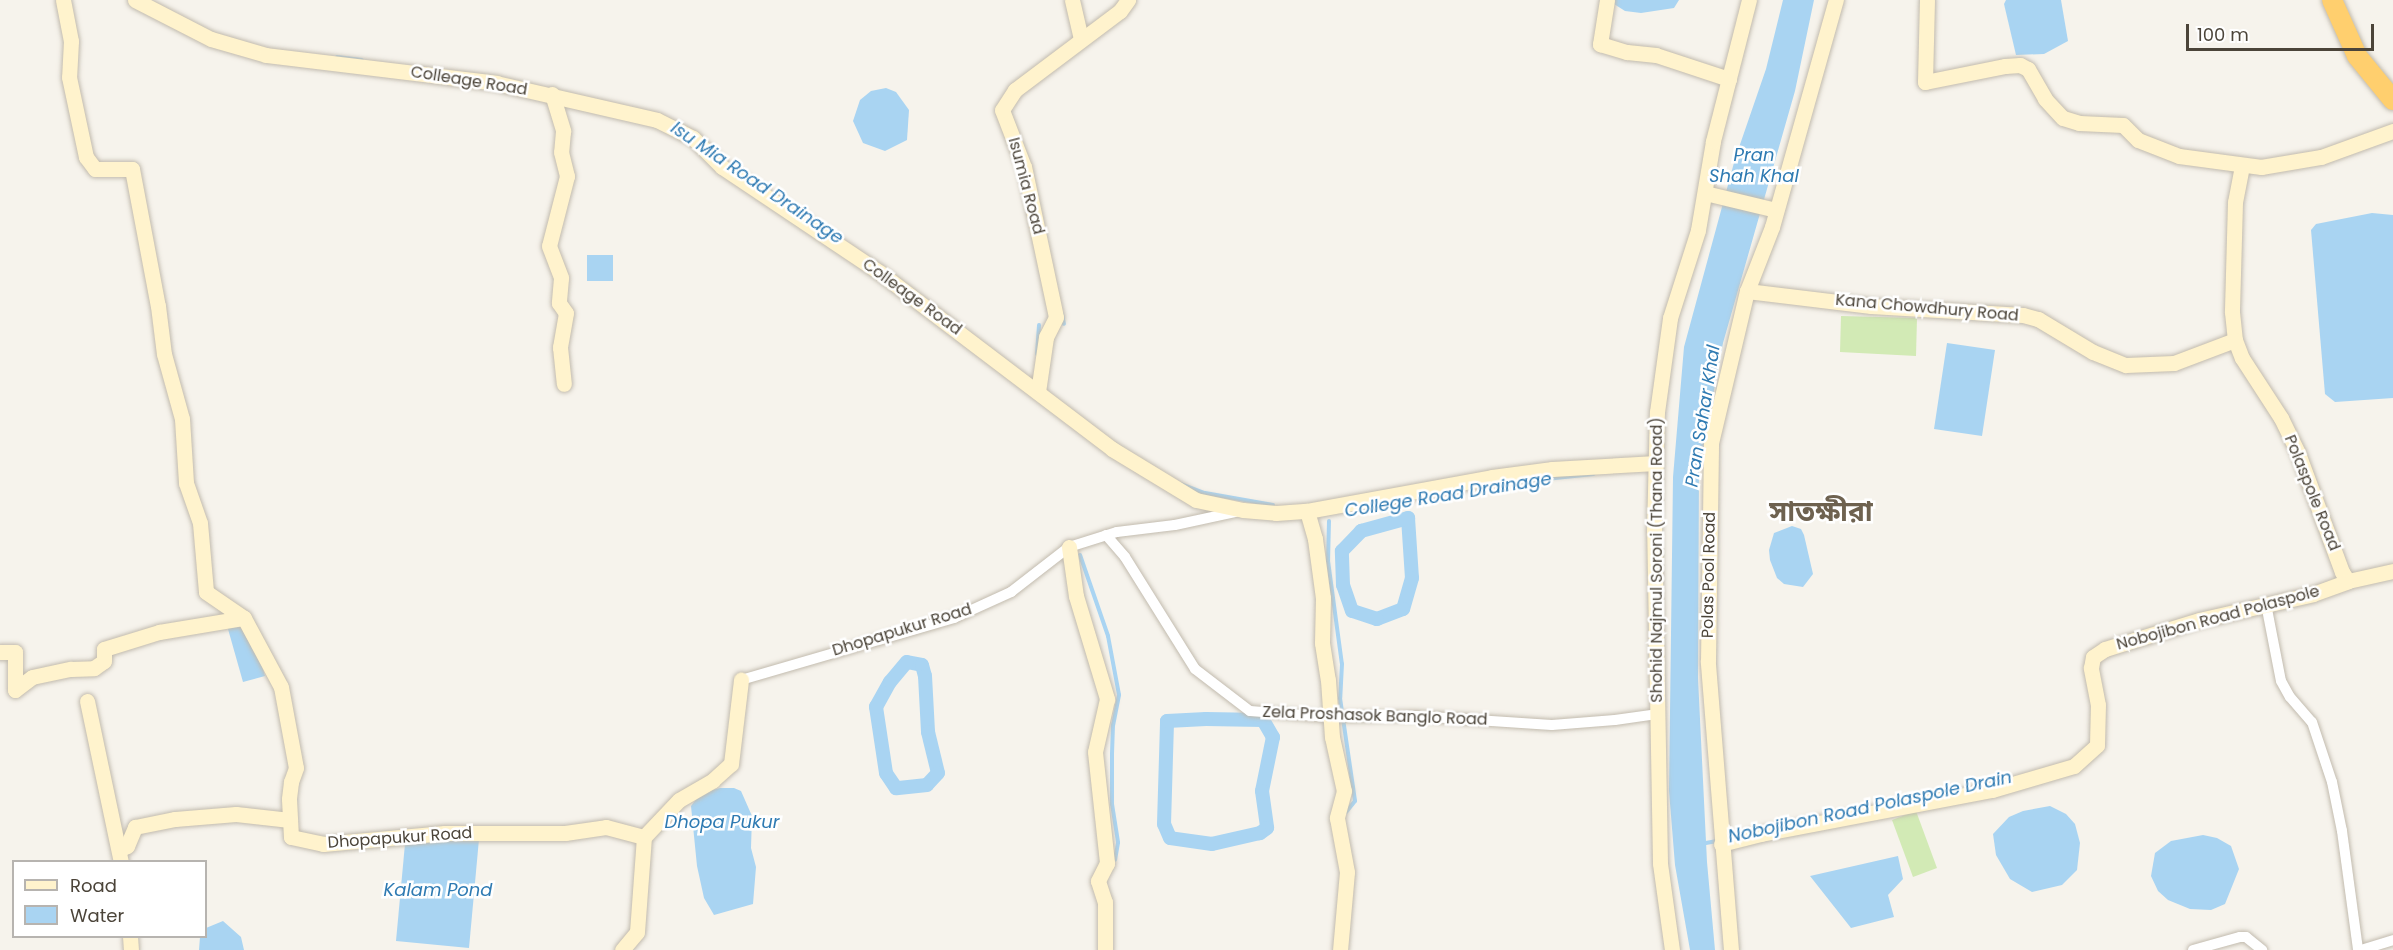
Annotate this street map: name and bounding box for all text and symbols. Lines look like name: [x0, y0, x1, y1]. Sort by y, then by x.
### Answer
scale bar: [2189, 12, 2376, 50]
text: 100 m: [2197, 22, 2249, 47]
street label: Colleage Road: [409, 62, 529, 100]
water label: Isu Mia Road Drainage: [667, 117, 847, 249]
street label: Isumia Road: [1004, 135, 1048, 237]
water label: Pran Shah Khal: [1709, 145, 1799, 188]
street label: Colleage Road: [859, 255, 965, 339]
street label: Kana Chowdhury Road: [1835, 290, 2019, 326]
water label: Pran Sahar Khal: [1681, 343, 1725, 489]
street label: Shohid Najmul Soroni (Thana Road): [1647, 417, 1667, 703]
street label: Polaspole Road: [2280, 432, 2344, 554]
water label: College Road Drainage: [1343, 468, 1553, 522]
district label: সাতক্ষীরা: [1769, 495, 1873, 529]
street label: Polas Pool Road: [1698, 512, 1720, 638]
street label: Nobojibon Road Polaspole: [2114, 582, 2322, 654]
street label: Dhopapukur Road: [830, 600, 974, 660]
street label: Zela Proshasok Banglo Road: [1262, 702, 1488, 730]
water label: Nobojibon Road Polaspole Drain: [1726, 766, 2014, 848]
water label: Dhopa Pukur: [665, 811, 779, 833]
street label: Dhopapukur Road: [327, 823, 473, 853]
legend: [12, 860, 207, 938]
text: Road: [70, 873, 117, 898]
water label: Kalam Pond: [383, 879, 493, 901]
text: Water: [70, 903, 124, 928]

